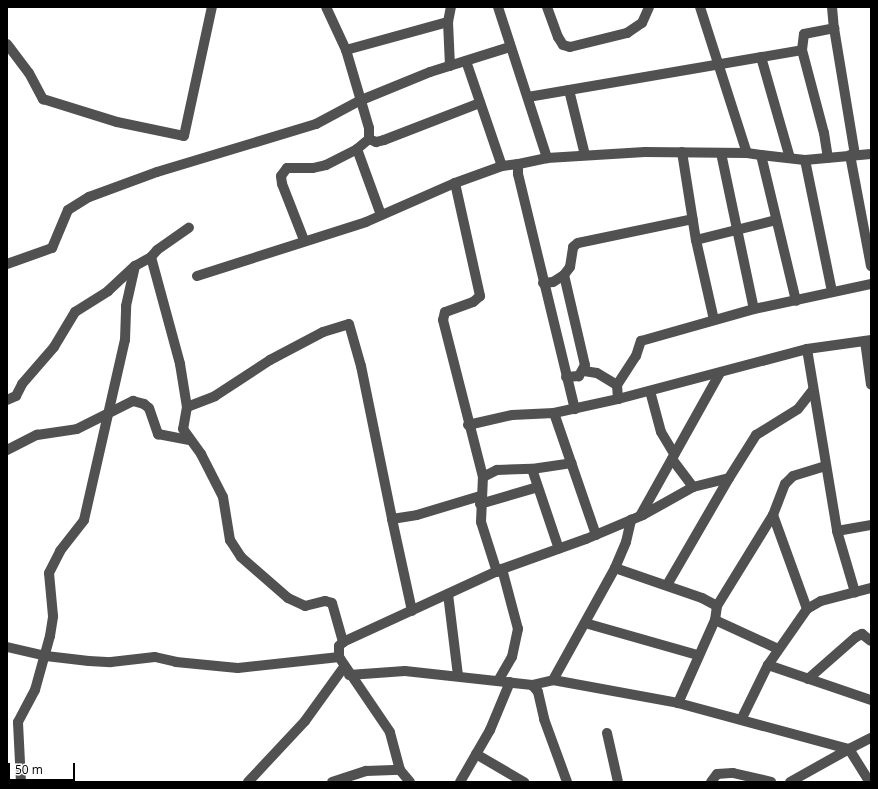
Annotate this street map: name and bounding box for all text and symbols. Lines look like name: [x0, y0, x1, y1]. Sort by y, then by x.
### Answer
scale bar: [10, 755, 77, 781]
text: 50 m: [15, 761, 43, 778]

